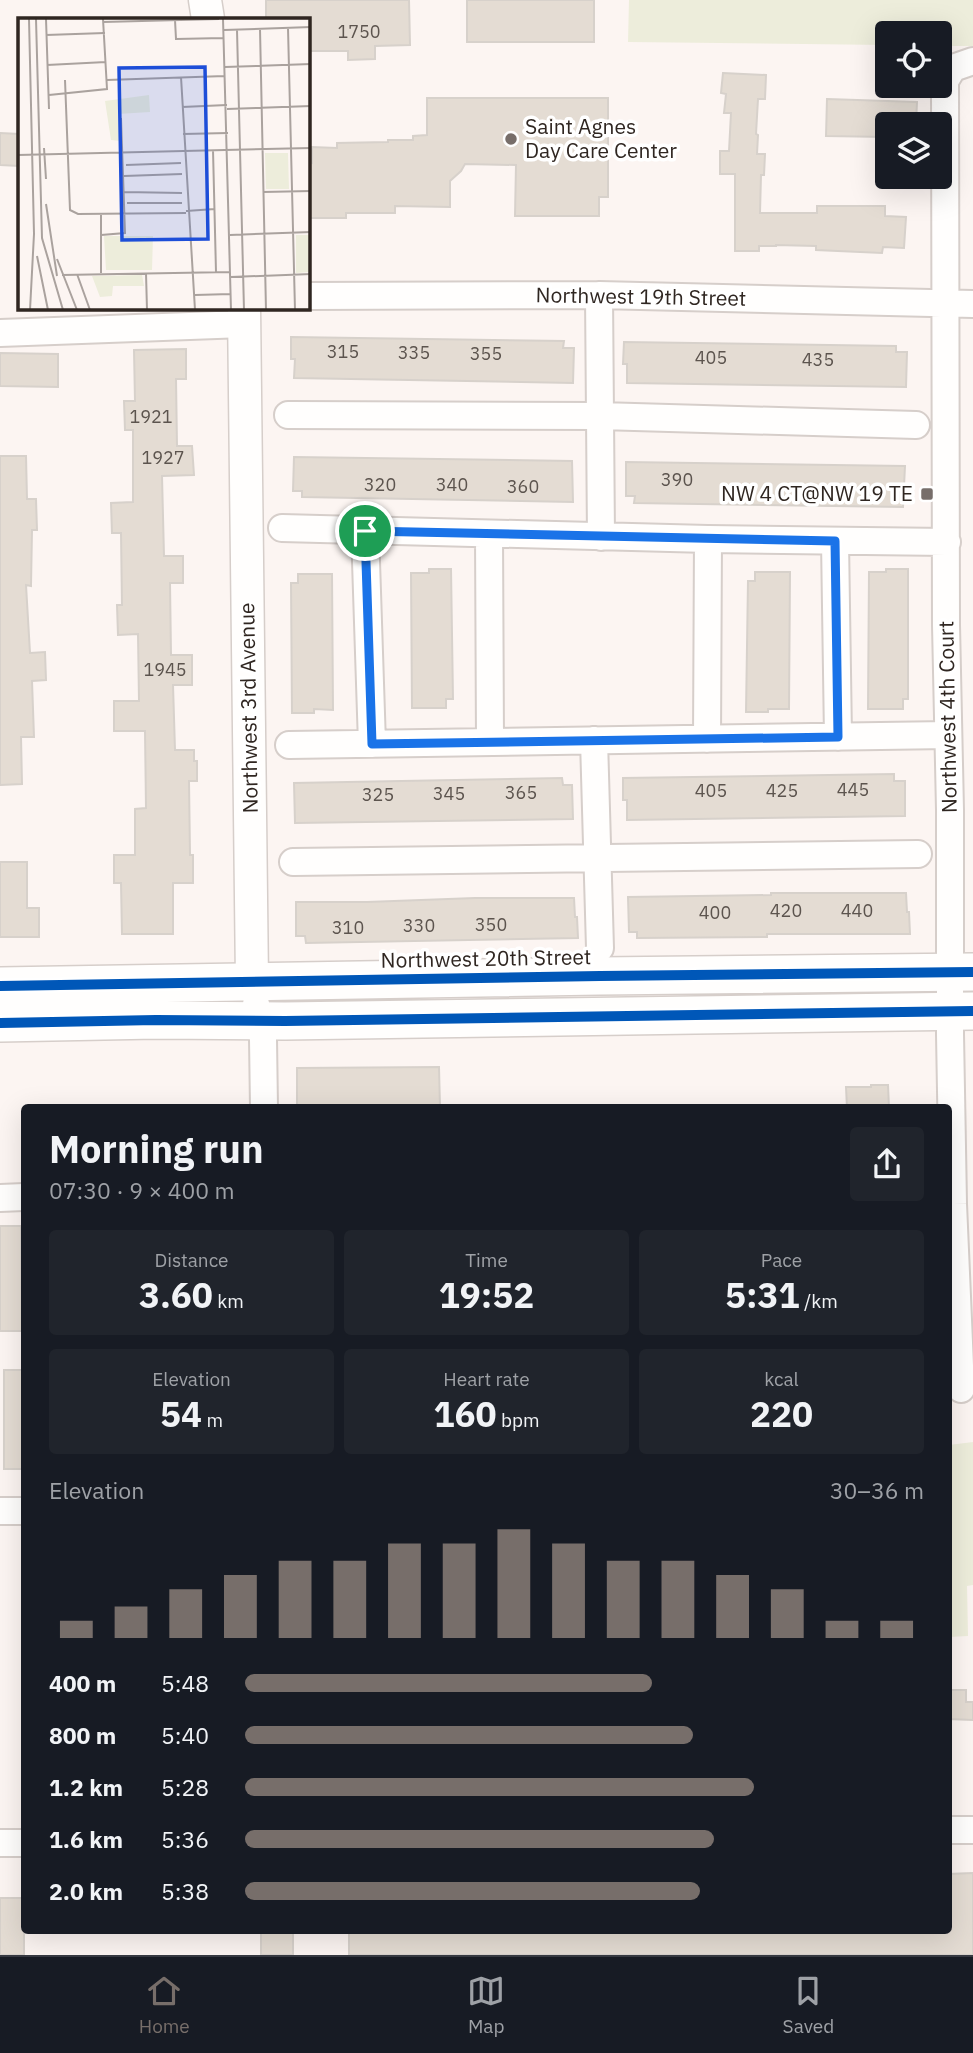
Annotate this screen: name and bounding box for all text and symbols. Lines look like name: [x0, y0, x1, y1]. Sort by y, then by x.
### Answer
inset map: [18, 18, 310, 310]
house number: 1750: [337, 20, 381, 43]
map controls: [875, 21, 952, 189]
button: locate: [875, 21, 952, 98]
place label: Saint Agnes Day Care Center: [525, 112, 677, 164]
button: layers: [875, 112, 952, 189]
marker: Saint Agnes Day Care Center: [503, 131, 519, 147]
street label: Northwest 19th Street: [535, 280, 747, 312]
house number: 315: [327, 340, 359, 363]
house number: 335: [398, 341, 430, 364]
house number: 355: [470, 342, 502, 365]
house number: 405: [695, 346, 727, 369]
house number: 435: [802, 348, 834, 371]
house number: 1921: [129, 405, 173, 428]
house number: 1927: [141, 446, 185, 469]
house number: 390: [661, 468, 693, 491]
house number: 320: [364, 473, 396, 496]
house number: 340: [436, 473, 468, 496]
house number: 360: [507, 475, 539, 498]
place label: NW 4 CT@NW 19 TE: [721, 479, 913, 507]
marker: NW 4 CT@NW 19 TE: [919, 486, 935, 502]
pin: [335, 501, 395, 561]
icon: arrive: [346, 512, 384, 550]
street label: Northwest 3rd Avenue: [232, 602, 264, 814]
street label: Northwest 4th Court: [931, 621, 963, 813]
house number: 1945: [143, 658, 187, 681]
house number: 445: [837, 778, 869, 801]
house number: 405: [695, 779, 727, 802]
house number: 425: [766, 779, 798, 802]
house number: 365: [505, 781, 537, 804]
house number: 345: [433, 782, 465, 805]
house number: 325: [362, 783, 394, 806]
house number: 420: [770, 899, 802, 922]
house number: 440: [841, 899, 873, 922]
house number: 400: [699, 901, 731, 924]
house number: 350: [475, 913, 507, 936]
house number: 330: [403, 914, 435, 937]
house number: 310: [332, 916, 364, 939]
street label: Northwest 20th Street: [380, 942, 592, 974]
text: Morning run: [49, 1124, 264, 1173]
button: share: [850, 1127, 924, 1201]
text: 07:30 · 9 × 400 m: [49, 1175, 235, 1205]
text: Distance: [154, 1248, 229, 1272]
text: Time: [465, 1248, 508, 1272]
text: Pace: [761, 1248, 802, 1272]
text: 3.60: [139, 1272, 213, 1318]
text: 19:52: [439, 1272, 534, 1318]
text: 5:31: [725, 1272, 800, 1318]
text: km: [213, 1289, 244, 1313]
text: /km: [800, 1289, 838, 1313]
text: Elevation: [152, 1367, 231, 1391]
text: Heart rate: [443, 1367, 530, 1391]
text: kcal: [764, 1367, 799, 1391]
text: 54: [160, 1391, 202, 1437]
text: 160: [433, 1391, 496, 1437]
text: 220: [750, 1391, 813, 1437]
text: m: [202, 1408, 223, 1432]
text: bpm: [496, 1408, 540, 1432]
text: Elevation: [49, 1475, 144, 1505]
text: 30–36 m: [830, 1475, 924, 1505]
text: 400 m: [49, 1668, 116, 1698]
text: 5:48: [161, 1668, 209, 1698]
text: 800 m: [49, 1720, 116, 1750]
text: 5:40: [161, 1720, 209, 1750]
text: 1.2 km: [49, 1772, 123, 1802]
text: 5:28: [161, 1772, 209, 1802]
text: 1.6 km: [49, 1824, 123, 1854]
text: 5:36: [161, 1824, 209, 1854]
text: 2.0 km: [49, 1876, 123, 1906]
text: 5:38: [161, 1876, 209, 1906]
tab: Home: [139, 1972, 190, 2038]
tab: Map: [467, 1972, 505, 2038]
tab: Saved: [783, 1972, 834, 2038]

